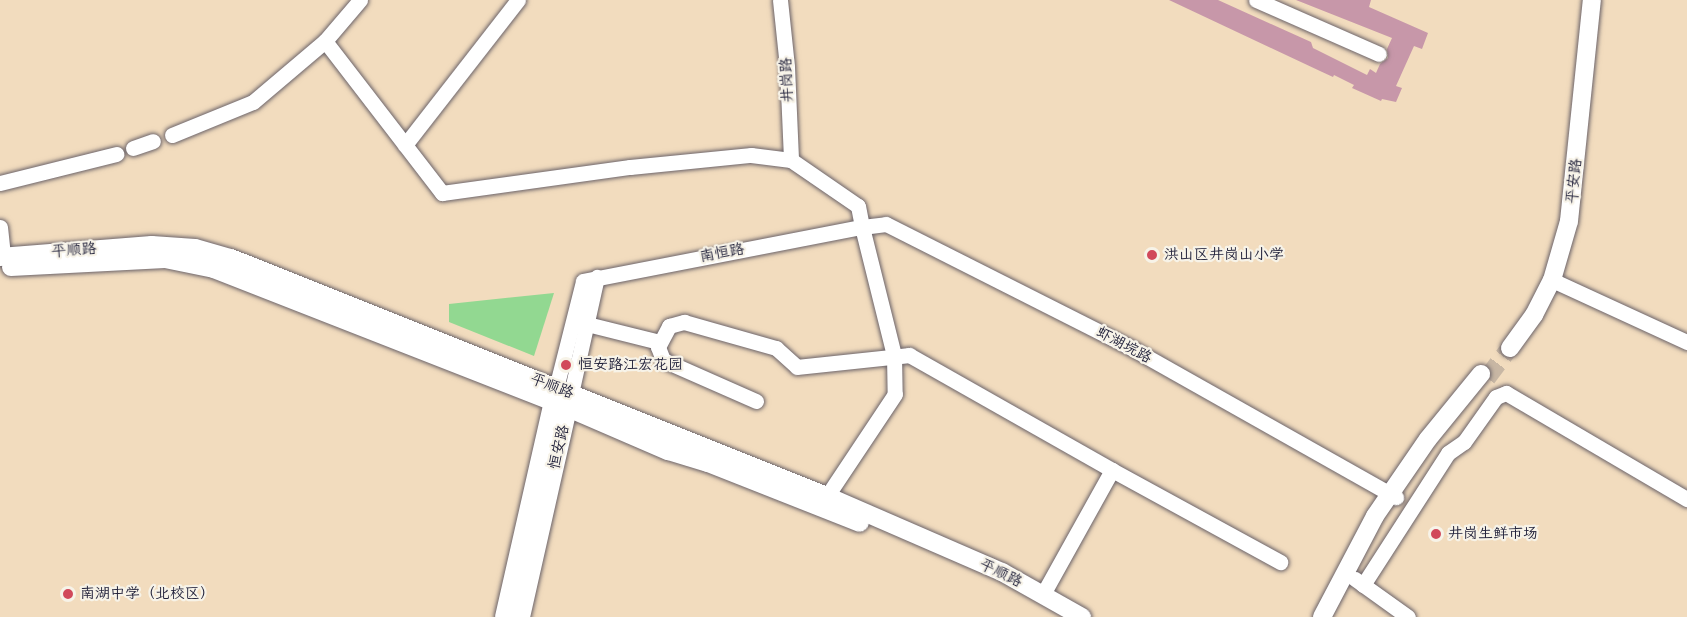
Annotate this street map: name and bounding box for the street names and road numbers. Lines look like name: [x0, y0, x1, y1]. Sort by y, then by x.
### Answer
street label: 井岗路: [777, 57, 797, 103]
street label: 平安路: [1563, 158, 1585, 204]
street label: 平顺路: [51, 239, 97, 261]
street label: 南恒路: [698, 240, 746, 266]
street label: 虾湖垸路: [1093, 323, 1155, 367]
street label: 平顺路: [528, 370, 576, 402]
street label: 恒安路: [545, 423, 573, 471]
street label: 平顺路: [977, 555, 1025, 591]

